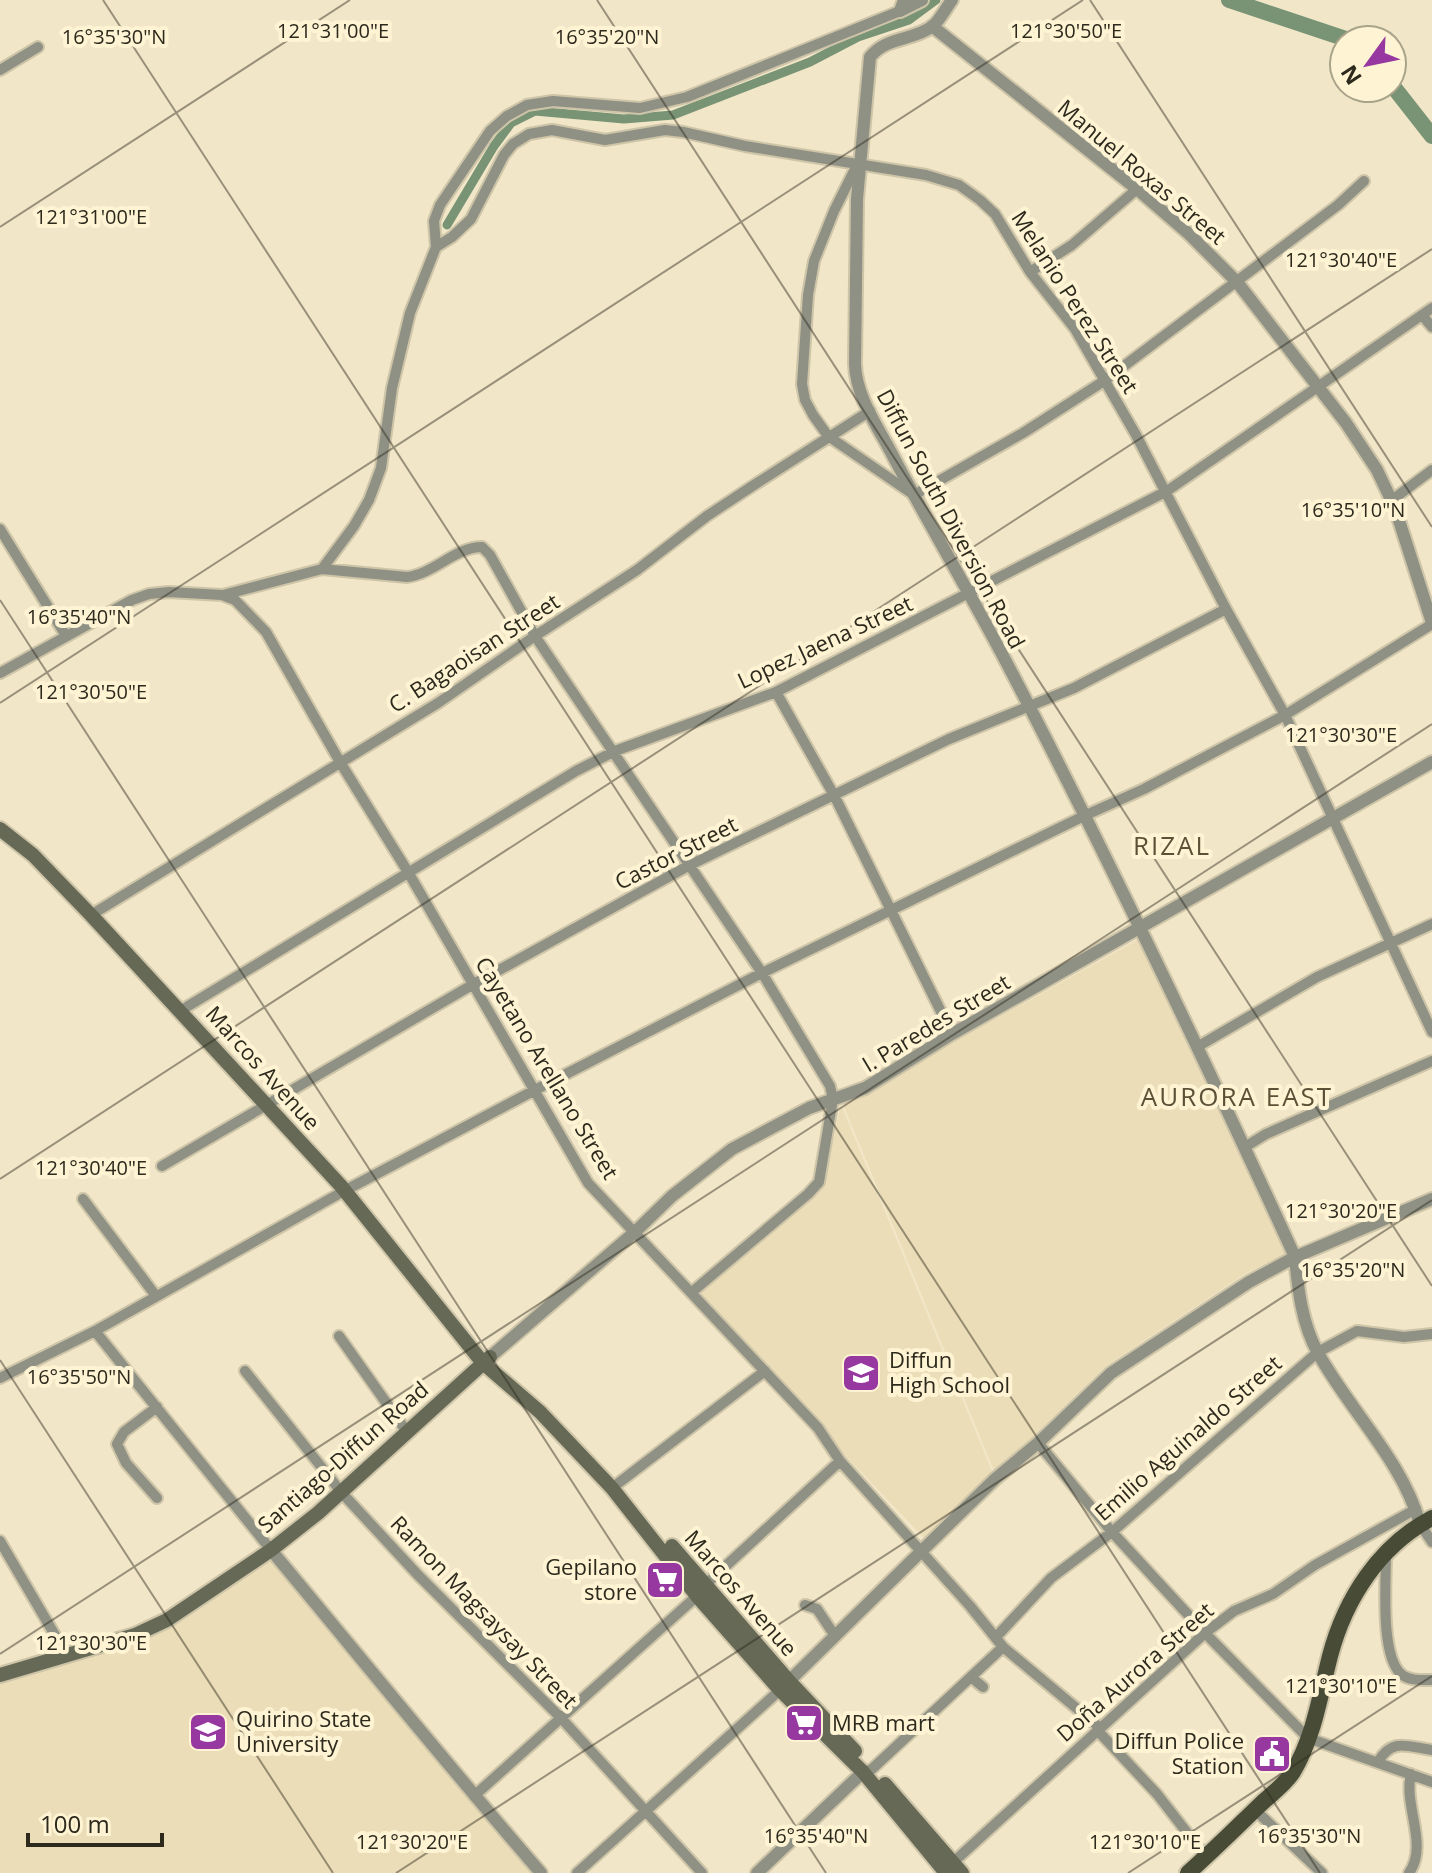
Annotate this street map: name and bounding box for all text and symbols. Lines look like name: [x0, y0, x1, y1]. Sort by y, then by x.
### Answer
text: 121°31'00"E: [277, 17, 389, 44]
text: 121°30'50"E: [1010, 17, 1122, 44]
text: 16°35'30"N: [62, 23, 166, 50]
text: 16°35'20"N: [555, 23, 659, 50]
north arrow: [1328, 24, 1408, 104]
text: N: [1333, 60, 1368, 91]
street label: Manuel Roxas Street: [1052, 92, 1233, 251]
text: 121°31'00"E: [35, 203, 147, 230]
street label: Melanio Perez Street: [1005, 204, 1146, 399]
text: 121°30'40"E: [1285, 246, 1397, 273]
street label: Diffun South Diversion Road: [871, 384, 1033, 653]
text: 16°35'10"N: [1301, 496, 1405, 523]
street label: C. Bagaoisan Street: [382, 586, 565, 719]
street label: Lopez Jaena Street: [732, 587, 917, 695]
text: 16°35'40"N: [27, 603, 131, 630]
text: 121°30'50"E: [35, 678, 147, 705]
text: 121°30'30"E: [1285, 721, 1397, 748]
street label: Castor Street: [609, 808, 742, 896]
district label: RIZAL: [1133, 827, 1211, 863]
street label: Cayetano Arellano Street: [469, 951, 626, 1184]
street label: I. Paredes Street: [856, 966, 1015, 1078]
street label: Marcos Avenue: [200, 999, 328, 1136]
district label: AURORA EAST: [1141, 1078, 1333, 1114]
text: 121°30'40"E: [35, 1154, 147, 1181]
text: 121°30'20"E: [1285, 1197, 1397, 1224]
text: 16°35'20"N: [1301, 1256, 1405, 1283]
place label: Diffun High School: [889, 1344, 1010, 1399]
street label: Emilio Aguinaldo Street: [1088, 1348, 1287, 1527]
school or university icon: Diffun High School: [840, 1352, 882, 1394]
text: 16°35'50"N: [27, 1363, 131, 1390]
street label: Santiago-Diffun Road: [251, 1374, 434, 1539]
street label: Ramon Magsaysay Street: [385, 1508, 585, 1714]
street label: Marcos Avenue: [679, 1523, 805, 1662]
place label: Gepilano store: [545, 1551, 637, 1606]
supermarket icon: Gepilano store: [644, 1559, 686, 1601]
street label: Doña Aurora Street: [1050, 1595, 1219, 1748]
text: 121°30'30"E: [35, 1629, 147, 1656]
text: 121°30'10"E: [1285, 1672, 1397, 1699]
supermarket icon: MRB mart: [783, 1702, 825, 1744]
place label: Quirino State University: [236, 1703, 371, 1758]
place label: MRB mart: [832, 1707, 935, 1737]
school or university icon: Quirino State University: [187, 1711, 229, 1753]
place label: Diffun Police Station: [1115, 1725, 1244, 1780]
public building icon: Diffun Police Station: [1251, 1733, 1293, 1775]
scale bar: [28, 1797, 162, 1847]
text: 100 m: [40, 1807, 110, 1840]
text: 16°35'40"N: [764, 1822, 868, 1849]
text: 16°35'30"N: [1257, 1822, 1361, 1849]
text: 121°30'20"E: [356, 1828, 468, 1855]
text: 121°30'10"E: [1089, 1828, 1201, 1855]

